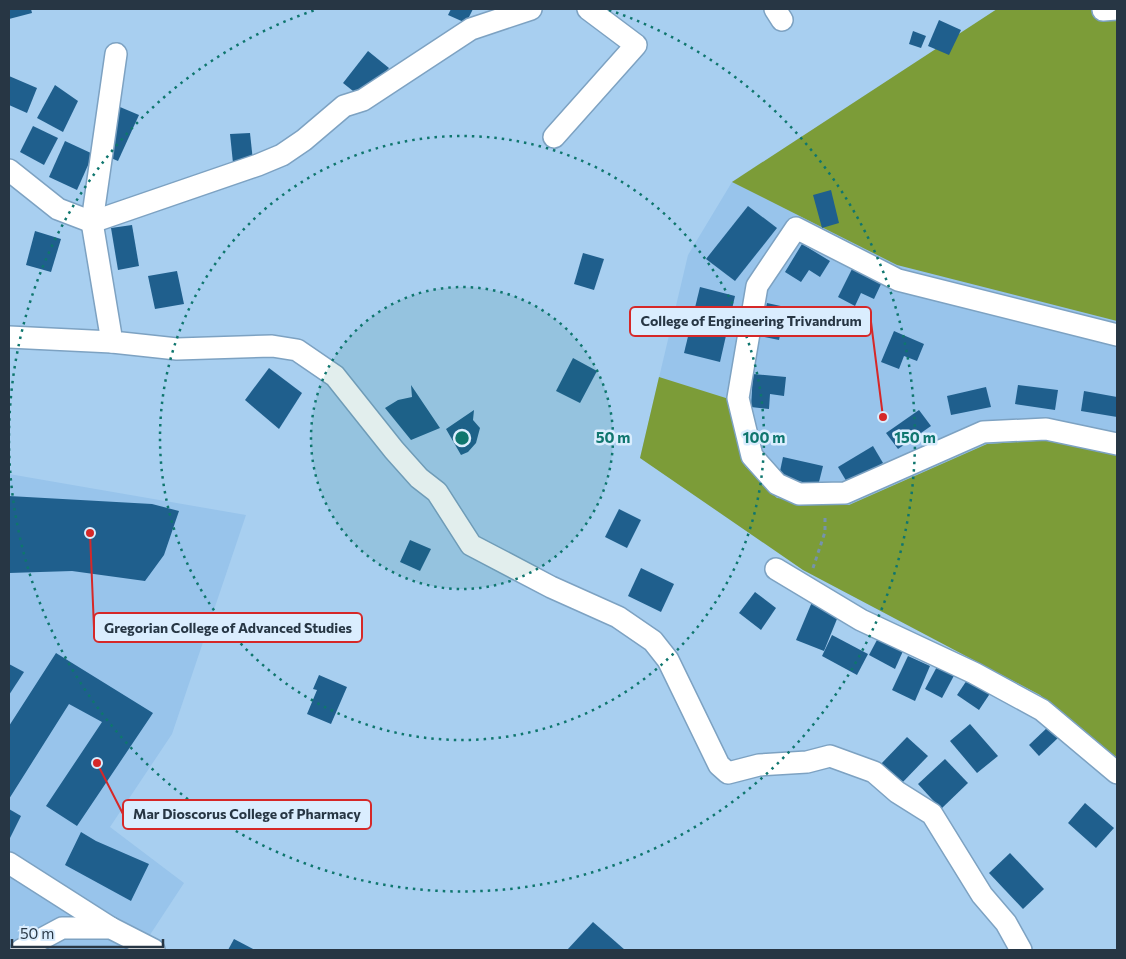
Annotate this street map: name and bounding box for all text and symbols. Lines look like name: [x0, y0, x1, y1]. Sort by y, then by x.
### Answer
callout: College of Engineering Trivandrum: [630, 307, 871, 336]
text: College of Engineering Trivandrum: [640, 312, 862, 329]
text: 50 m: [596, 428, 630, 446]
text: 100 m: [743, 428, 785, 446]
text: 150 m: [894, 428, 936, 446]
centre of rings: [453, 429, 471, 447]
callout: Gregorian College of Advanced Studies: [94, 613, 362, 642]
text: Gregorian College of Advanced Studies: [104, 619, 353, 636]
callout: Mar Dioscorus College of Pharmacy: [123, 800, 371, 829]
text: Mar Dioscorus College of Pharmacy: [133, 805, 361, 822]
scale bar: [12, 916, 164, 948]
text: 50 m: [20, 924, 54, 942]

